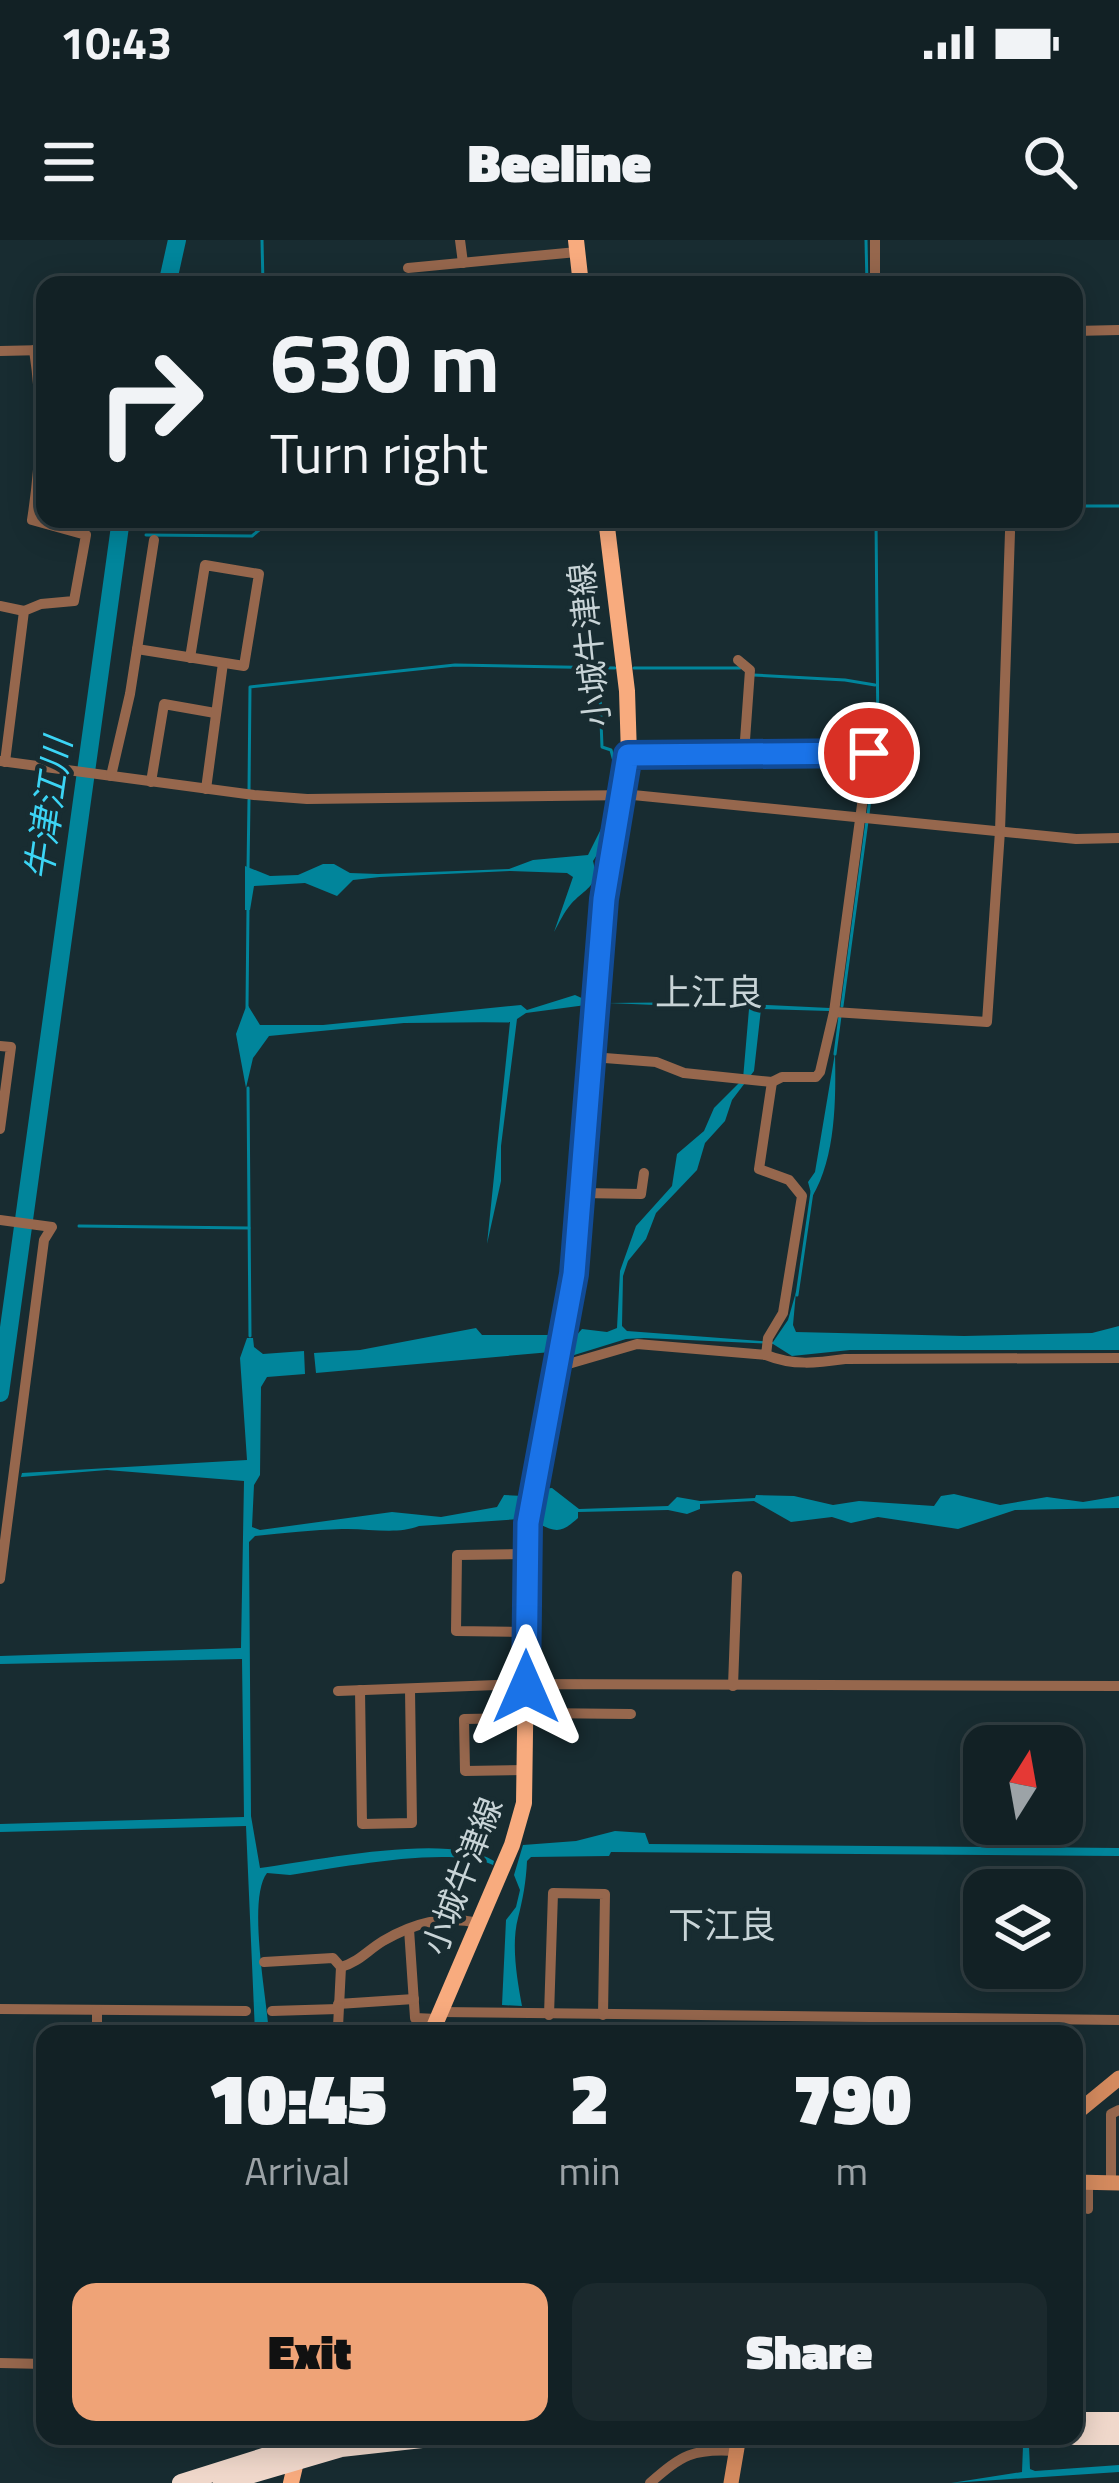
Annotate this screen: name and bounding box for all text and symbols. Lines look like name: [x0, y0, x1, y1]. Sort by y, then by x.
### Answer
text: 10:43: [60, 8, 172, 76]
text: Beeline: [468, 121, 651, 203]
icon: menu: [36, 129, 102, 195]
icon: search: [1017, 129, 1083, 195]
text: 630 m: [270, 297, 500, 425]
icon: right: [72, 324, 228, 480]
text: Turn right: [270, 412, 488, 494]
street label: 小城牛津線: [556, 560, 622, 730]
pin: [818, 702, 920, 804]
icon: arrive: [836, 720, 902, 786]
water label: 牛津江川: [10, 730, 85, 884]
district label: 上江良: [655, 964, 763, 1019]
position arrow: [463, 1624, 589, 1750]
north arrow: [963, 1725, 1083, 1845]
map controls: [963, 1725, 1083, 1989]
street label: 小城牛津線: [409, 1790, 515, 1962]
button: layers: [963, 1869, 1083, 1989]
district label: 下江良: [668, 1897, 776, 1952]
text: 10:45: [208, 2042, 387, 2152]
text: 2: [570, 2042, 609, 2152]
text: 790: [792, 2042, 911, 2152]
text: Arrival: [244, 2141, 350, 2200]
text: min: [559, 2141, 621, 2200]
text: m: [836, 2141, 868, 2200]
button: Exit: [72, 2283, 548, 2421]
button: Share: [572, 2283, 1047, 2421]

